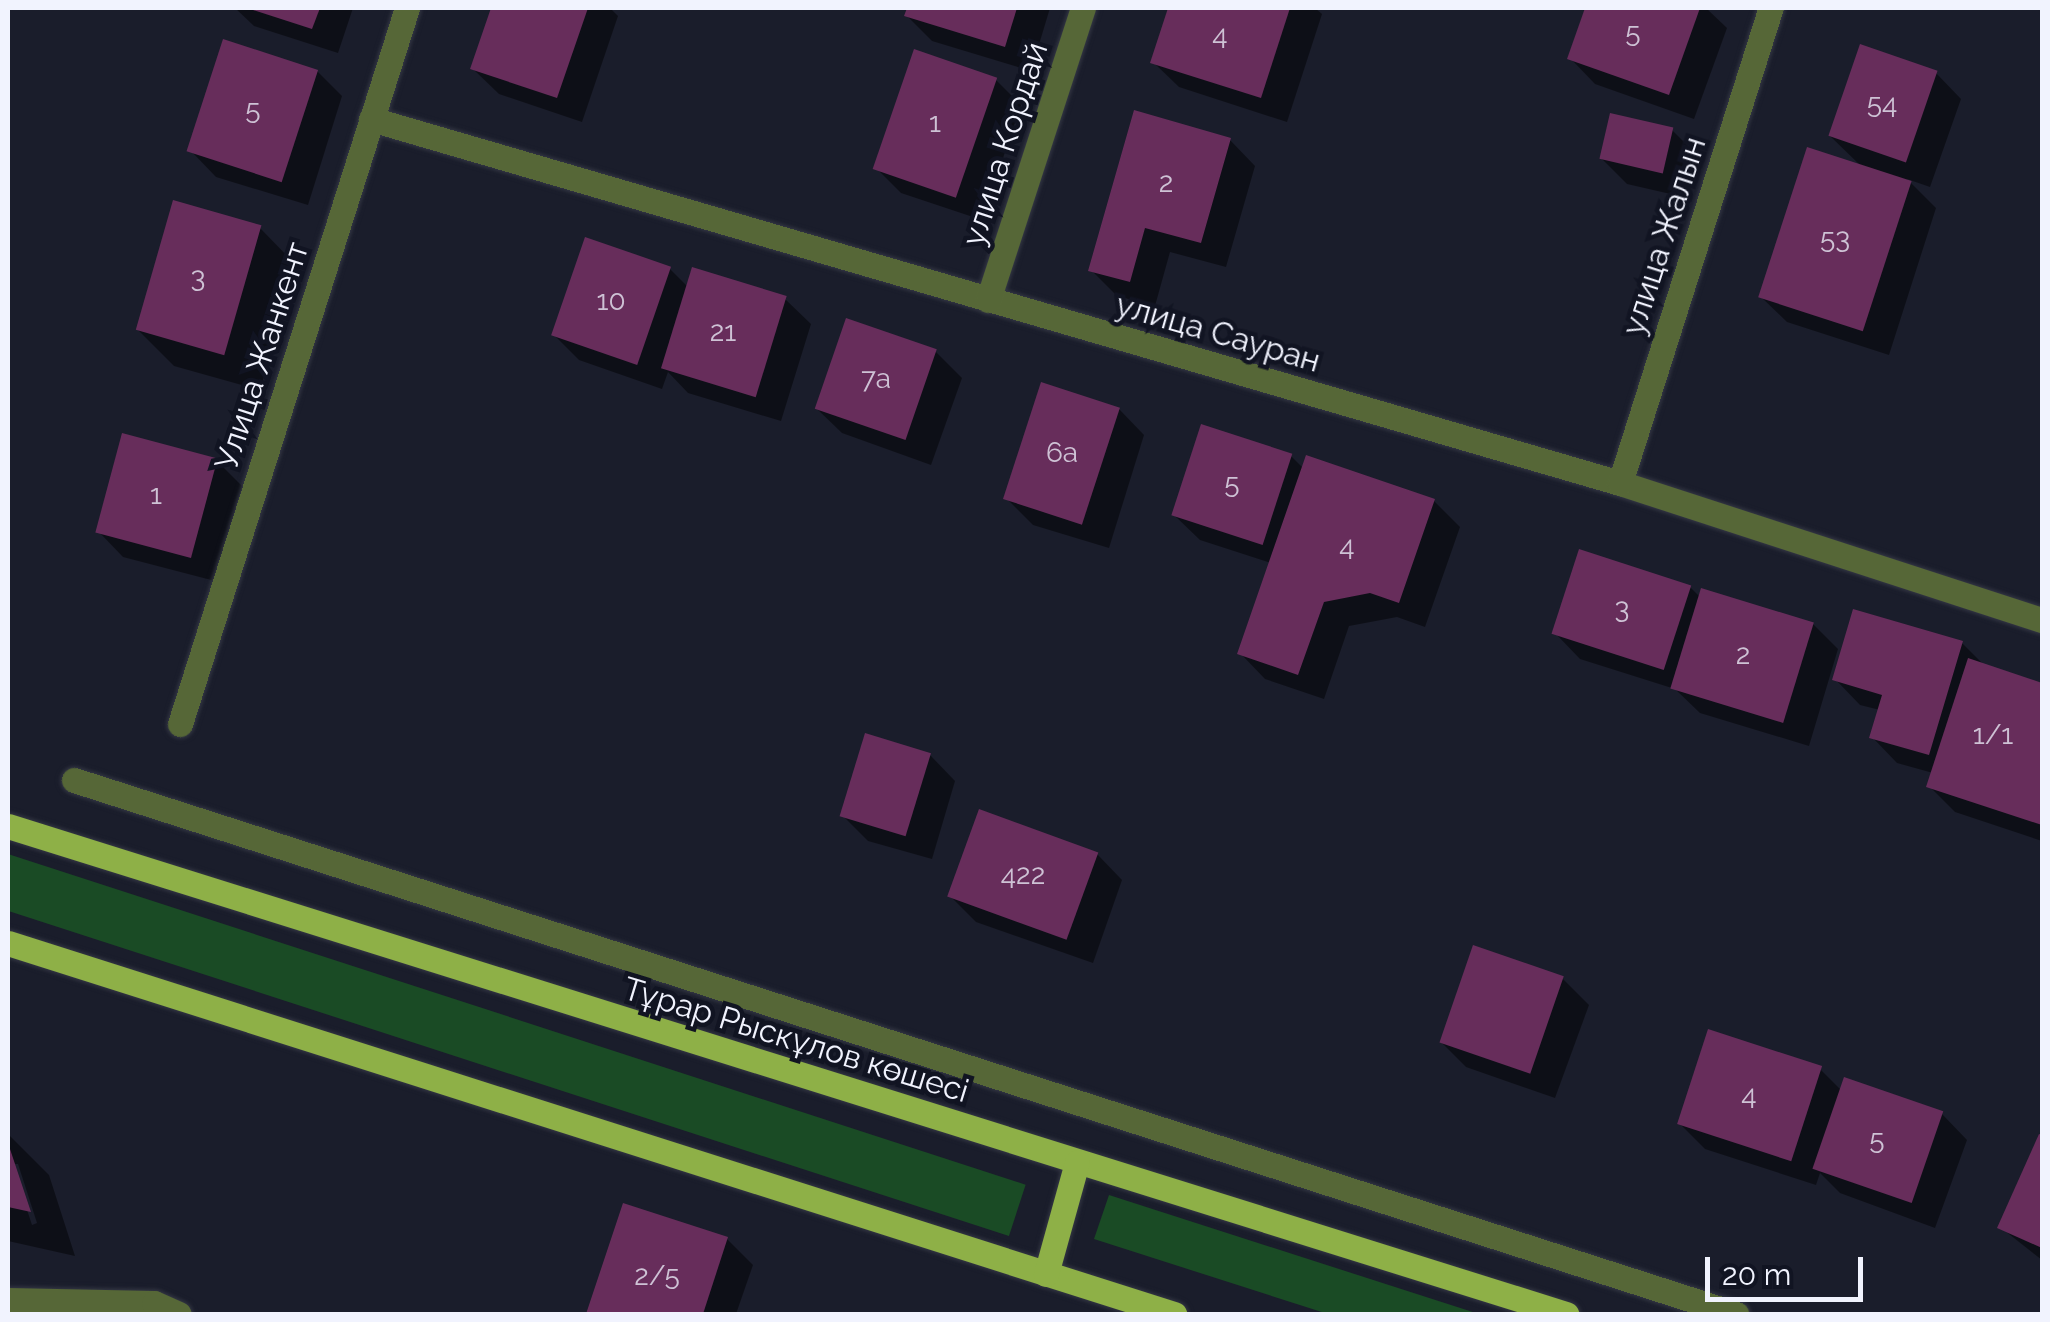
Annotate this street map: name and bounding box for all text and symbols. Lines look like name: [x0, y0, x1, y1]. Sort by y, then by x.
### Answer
house number: 5: [1625, 16, 1641, 50]
house number: 4: [1212, 18, 1228, 52]
street label: улица Кордай: [954, 37, 1056, 251]
house number: 54: [1867, 87, 1897, 121]
house number: 5: [245, 93, 261, 127]
house number: 1: [929, 106, 941, 140]
street label: улица Жалын: [1614, 132, 1714, 340]
house number: 2: [1159, 166, 1173, 200]
house number: 53: [1820, 222, 1850, 256]
street label: Улица Жанкент: [207, 237, 317, 475]
house number: 3: [191, 261, 205, 295]
house number: 10: [596, 284, 626, 318]
street label: улица Сауран: [1111, 285, 1325, 381]
house number: 21: [710, 315, 736, 349]
house number: 7а: [861, 362, 891, 396]
house number: 6а: [1046, 436, 1078, 470]
house number: 5: [1224, 467, 1240, 501]
house number: 1: [150, 478, 162, 512]
house number: 4: [1339, 529, 1355, 563]
house number: 3: [1615, 592, 1629, 626]
house number: 2: [1736, 638, 1750, 672]
house number: 1/1: [1973, 718, 2013, 752]
house number: 422: [1001, 858, 1045, 892]
street label: Тұрар Рыскұлов көшесі: [619, 969, 973, 1111]
house number: 4: [1741, 1078, 1757, 1112]
house number: 5: [1869, 1123, 1885, 1157]
scale bar: [1710, 1237, 1868, 1299]
text: 20 m: [1722, 1257, 1791, 1292]
house number: 2/5: [634, 1259, 680, 1293]

